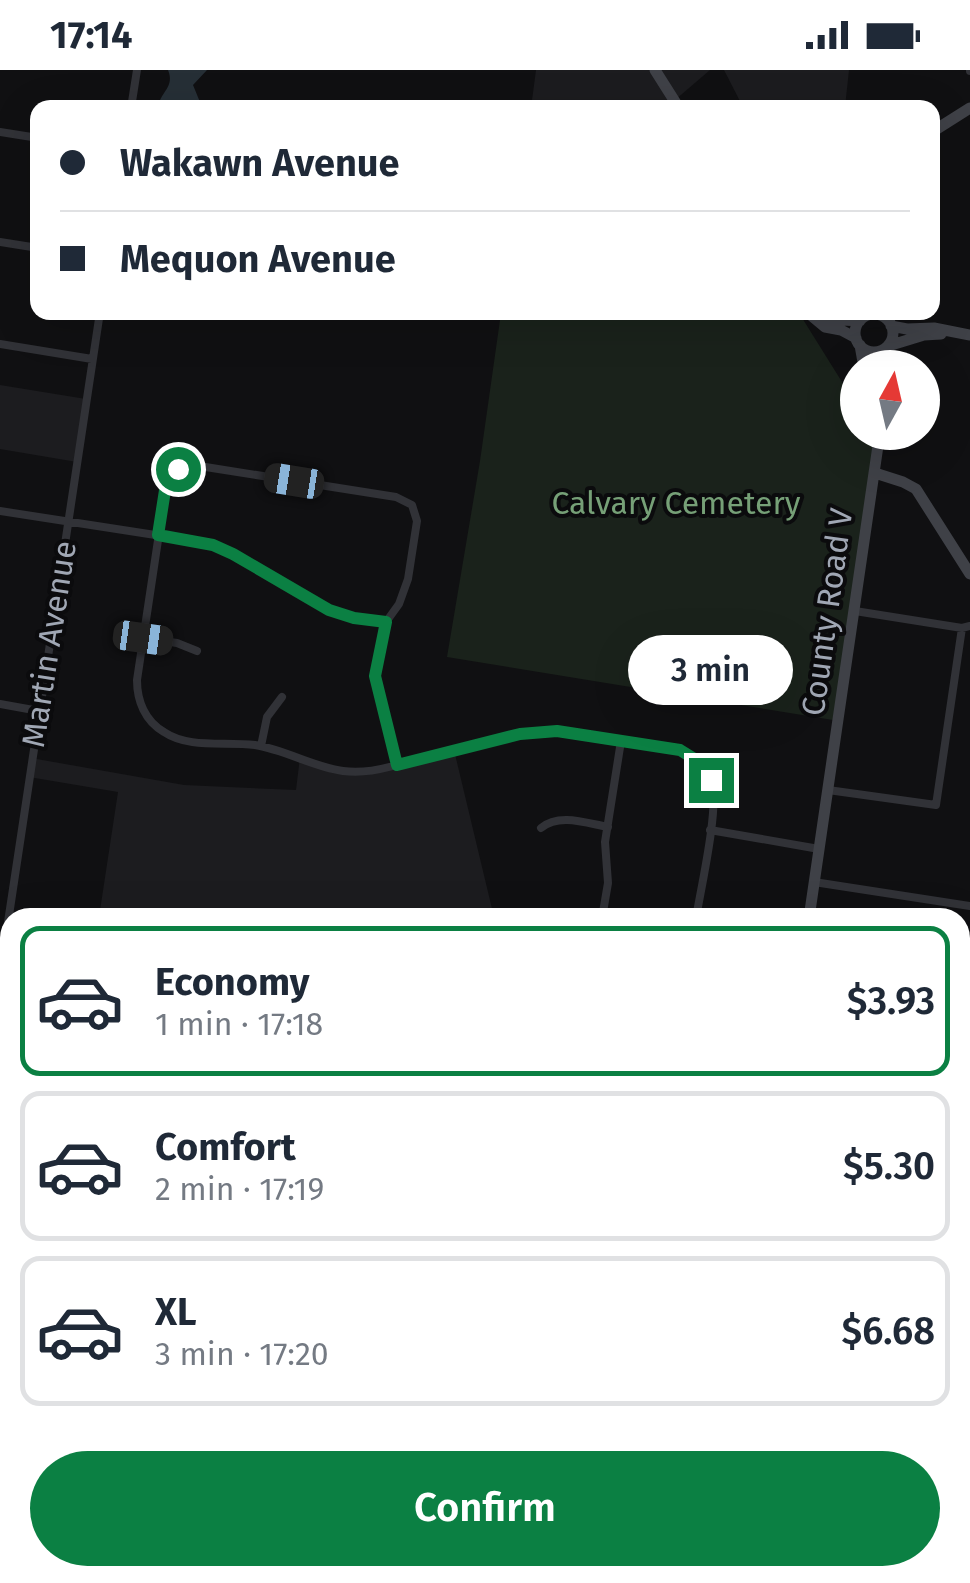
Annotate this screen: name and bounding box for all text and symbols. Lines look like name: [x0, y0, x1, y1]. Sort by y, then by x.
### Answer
text: 17:14: [50, 12, 132, 58]
text: Wakawn Avenue: [120, 140, 400, 186]
text: Mequon Avenue: [120, 236, 396, 282]
north arrow: [840, 350, 940, 450]
map controls: [840, 350, 940, 450]
route start: [156, 447, 201, 492]
car: [262, 461, 326, 501]
park label: Calvary Cemetery: [551, 484, 801, 522]
street label: County Road V: [794, 506, 860, 718]
street label: Martin Avenue: [14, 538, 84, 750]
car: [111, 619, 175, 657]
callout: 3 min: [628, 635, 794, 705]
text: 3 min: [671, 651, 750, 689]
route end: [689, 758, 734, 803]
icon: car: [35, 956, 125, 1046]
text: Economy: [155, 959, 310, 1005]
text: $3.93: [847, 978, 935, 1024]
text: 1 min · 17:18: [155, 1005, 323, 1043]
icon: car: [35, 1121, 125, 1211]
text: Comfort: [155, 1124, 296, 1170]
text: $5.30: [843, 1143, 935, 1189]
text: 2 min · 17:19: [155, 1170, 324, 1208]
icon: car: [35, 1286, 125, 1376]
text: XL: [155, 1289, 197, 1335]
text: $6.68: [841, 1308, 935, 1354]
text: 3 min · 17:20: [155, 1335, 329, 1373]
button: Confirm: [30, 1451, 940, 1566]

